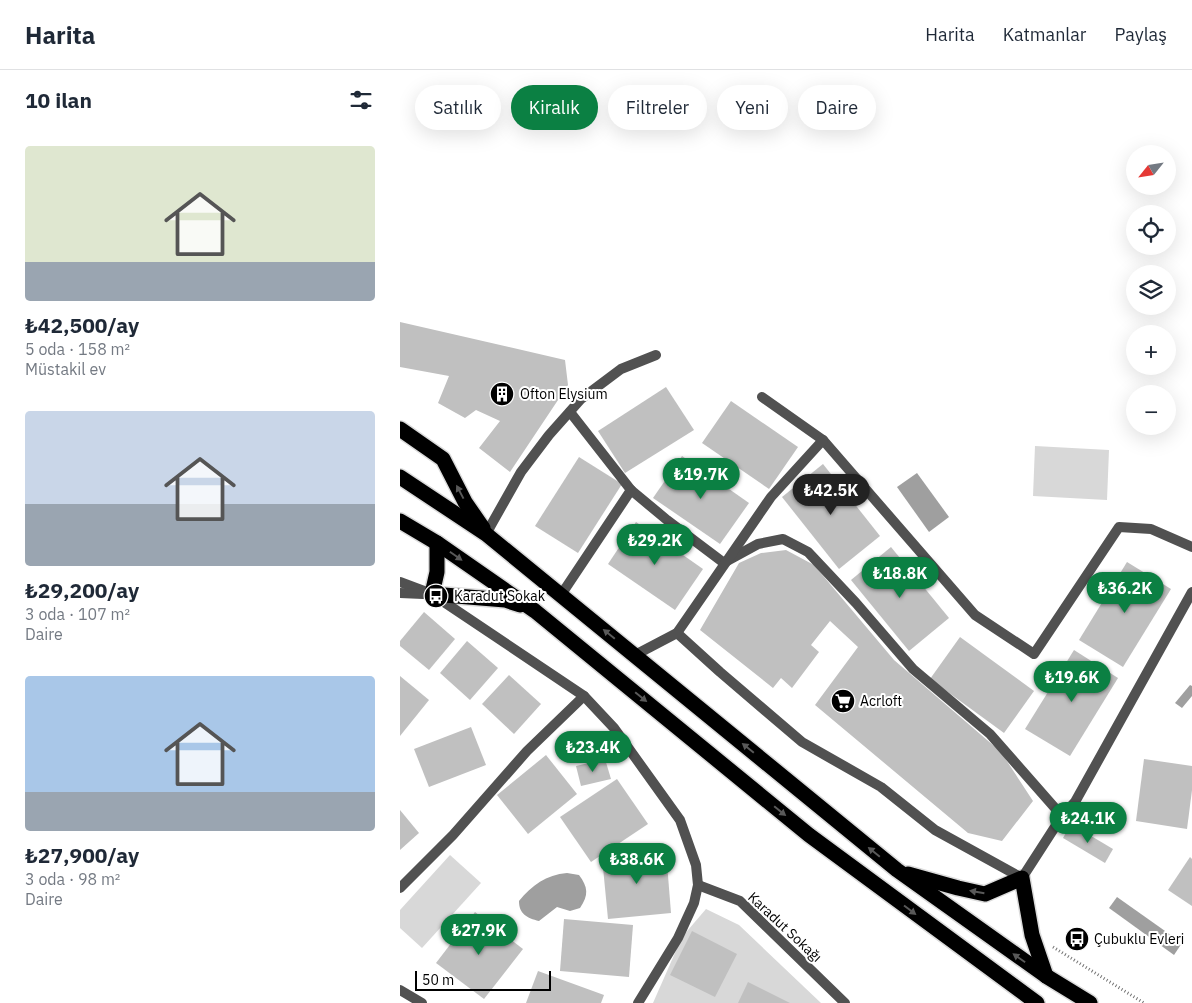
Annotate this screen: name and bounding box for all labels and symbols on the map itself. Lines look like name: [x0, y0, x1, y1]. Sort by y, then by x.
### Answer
north arrow: [1126, 145, 1176, 195]
building icon: Ofton Elysium: [489, 381, 515, 407]
place label: Ofton Elysium: [520, 385, 608, 403]
pin: ₺19.7K: [660, 458, 742, 500]
pin: ₺42.5K: [790, 474, 872, 516]
one-way arrow: [456, 485, 464, 500]
pin: ₺29.2K: [614, 524, 696, 566]
one-way arrow: [449, 551, 463, 561]
pin: ₺18.8K: [859, 556, 941, 599]
pin: ₺36.2K: [1084, 572, 1166, 614]
bus stop icon: Karadut Sokak: [423, 583, 449, 609]
place label: Karadut Sokak: [454, 587, 546, 605]
one-way arrow: [603, 629, 616, 640]
pin: ₺19.6K: [1031, 660, 1113, 703]
supermarket icon: Acrloft: [830, 688, 856, 714]
one-way arrow: [634, 692, 647, 703]
place label: Acrloft: [860, 692, 902, 710]
pin: ₺23.4K: [552, 730, 634, 773]
one-way arrow: [742, 743, 755, 754]
pin: ₺24.1K: [1047, 802, 1129, 844]
one-way arrow: [774, 806, 787, 817]
pin: ₺38.6K: [596, 842, 678, 885]
one-way arrow: [868, 846, 881, 857]
one-way arrow: [968, 887, 984, 895]
street label: Karadut Sokağı: [744, 888, 826, 966]
one-way arrow: [903, 904, 916, 915]
pin: ₺27.9K: [438, 914, 520, 956]
bus stop icon: Çubuklu Evleri: [1064, 926, 1090, 952]
place label: Çubuklu Evleri: [1094, 930, 1184, 948]
one-way arrow: [1013, 953, 1026, 963]
scale bar: [415, 968, 551, 991]

